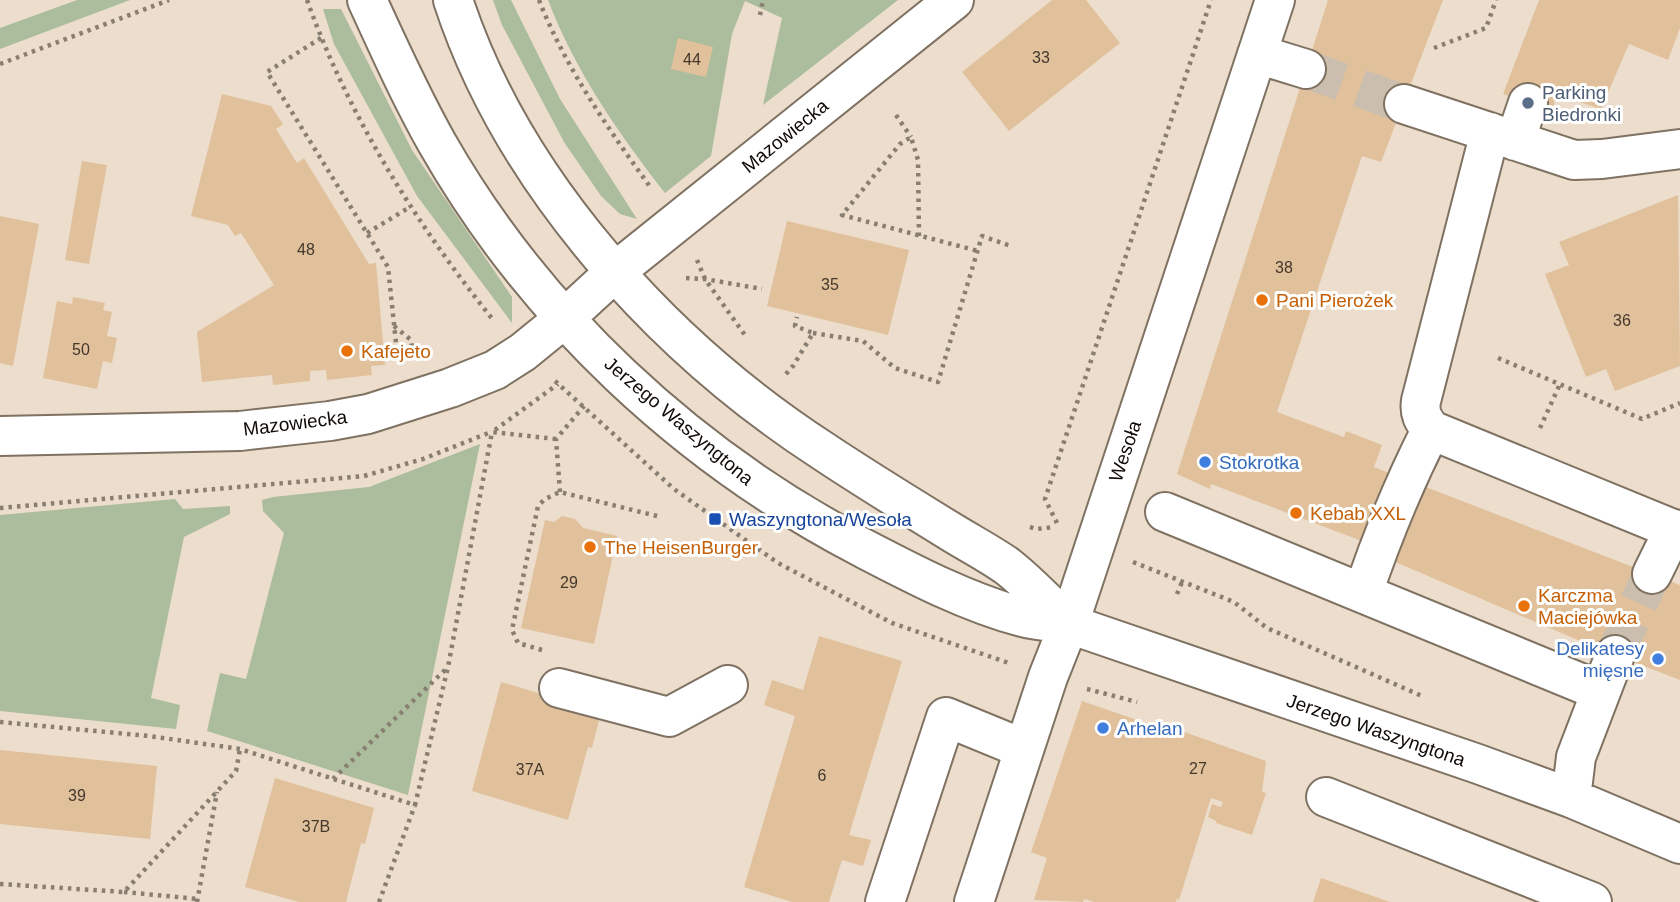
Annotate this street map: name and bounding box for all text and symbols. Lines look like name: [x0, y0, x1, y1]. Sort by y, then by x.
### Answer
house number: 33: [1032, 49, 1050, 66]
house number: 44: [683, 51, 701, 68]
place label: Parking Biedronki: [1542, 82, 1621, 125]
street label: Mazowiecka: [738, 95, 833, 177]
marker: Parking Biedronki: [1520, 95, 1536, 111]
house number: 48: [297, 241, 315, 258]
house number: 38: [1275, 259, 1293, 276]
house number: 35: [821, 276, 839, 293]
place label: Pani Pierożek: [1276, 290, 1394, 311]
marker: Pani Pierożek: [1254, 292, 1270, 308]
house number: 36: [1613, 312, 1631, 329]
house number: 50: [72, 341, 90, 358]
place label: Kafejeto: [361, 341, 431, 362]
marker: Kafejeto: [339, 343, 355, 359]
street label: Jerzego Waszyngtona: [601, 353, 758, 490]
street label: Mazowiecka: [242, 406, 349, 440]
street label: Wesoła: [1105, 417, 1145, 484]
place label: Stokrotka: [1219, 452, 1300, 473]
marker: Stokrotka: [1197, 454, 1213, 470]
place label: Kebab XXL: [1310, 503, 1406, 524]
marker: Kebab XXL: [1288, 505, 1304, 521]
place label: Waszyngtona/Wesoła: [729, 509, 912, 530]
marker: Waszyngtona/Wesoła: [707, 511, 723, 527]
place label: The HeisenBurger: [604, 537, 759, 558]
marker: The HeisenBurger: [582, 539, 598, 555]
house number: 29: [560, 574, 578, 591]
place label: Karczma Maciejówka: [1538, 585, 1638, 628]
marker: Karczma Maciejówka: [1516, 598, 1532, 614]
place label: Delikatesy mięsne: [1556, 638, 1644, 681]
marker: Delikatesy mięsne: [1650, 651, 1666, 667]
street label: Jerzego Waszyngtona: [1284, 690, 1468, 771]
place label: Arhelan: [1117, 718, 1183, 739]
marker: Arhelan: [1095, 720, 1111, 736]
house number: 27: [1189, 760, 1207, 777]
house number: 37A: [516, 761, 545, 778]
house number: 6: [818, 767, 827, 784]
house number: 39: [68, 787, 86, 804]
house number: 37B: [302, 818, 330, 835]

